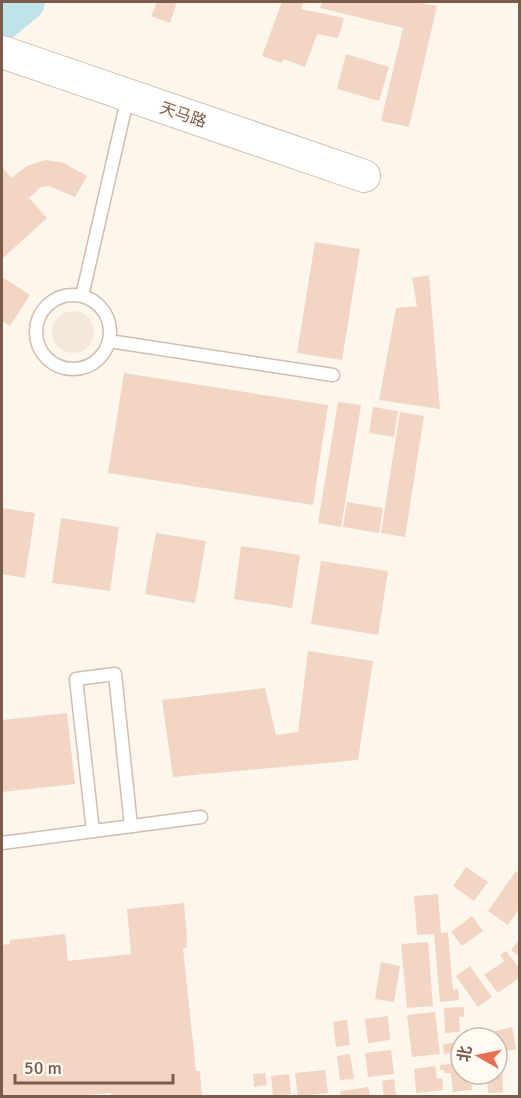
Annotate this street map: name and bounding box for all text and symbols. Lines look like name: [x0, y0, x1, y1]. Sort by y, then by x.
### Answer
street label: 天马路: [157, 98, 209, 132]
north arrow: [449, 1026, 509, 1086]
text: 北: [454, 1044, 476, 1063]
scale bar: [15, 1047, 172, 1085]
text: 50 m: [24, 1057, 62, 1079]

